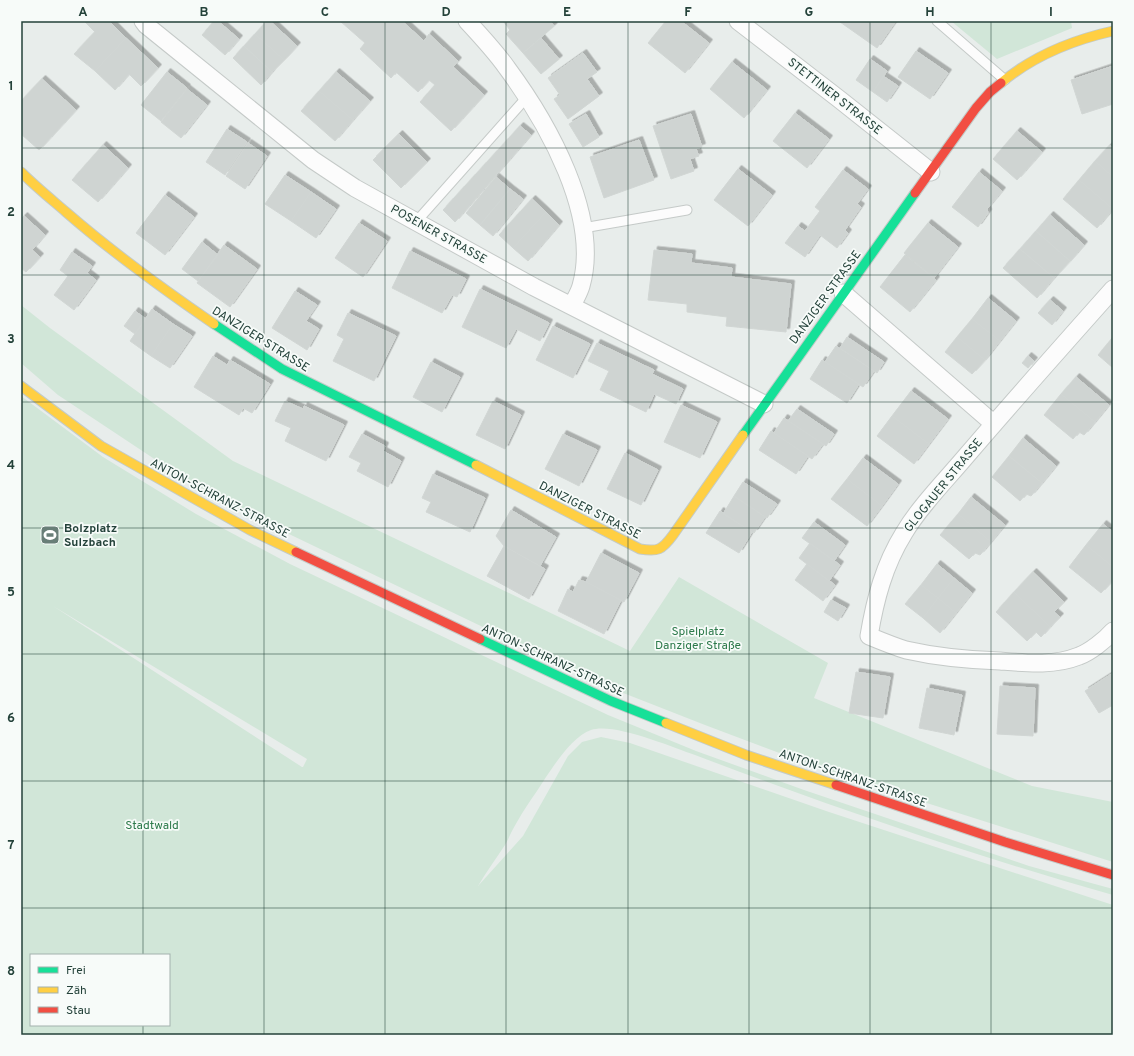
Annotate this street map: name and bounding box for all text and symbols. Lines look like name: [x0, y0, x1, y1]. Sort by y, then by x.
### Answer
text: A: [78, 5, 88, 21]
text: B: [200, 5, 209, 21]
text: C: [321, 5, 329, 21]
text: D: [441, 5, 451, 21]
text: E: [563, 5, 571, 21]
text: F: [684, 5, 692, 21]
text: G: [805, 5, 814, 21]
text: H: [925, 5, 935, 21]
text: I: [1049, 5, 1053, 21]
street label: STETTINER STRASSE: [784, 55, 885, 139]
text: 1: [8, 79, 14, 95]
street label: POSENER STRASSE: [387, 202, 490, 268]
text: 2: [7, 205, 15, 221]
street label: DANZIGER STRASSE: [786, 248, 865, 348]
street label: DANZIGER STRASSE: [209, 303, 312, 376]
text: 3: [7, 332, 15, 348]
street label: GLOGAUER STRASSE: [901, 435, 987, 536]
street label: ANTON-SCHRANZ-STRASSE: [147, 455, 292, 542]
text: 4: [7, 458, 15, 474]
street label: DANZIGER STRASSE: [536, 478, 643, 543]
place label: Bolzplatz Sulzbach: [64, 521, 117, 551]
sports icon: Bolzplatz Sulzbach: [39, 524, 61, 546]
text: 5: [7, 585, 15, 601]
street label: ANTON-SCHRANZ-STRASSE: [479, 621, 626, 701]
park label: Spielplatz Danziger Straße: [655, 624, 741, 654]
text: 6: [7, 711, 15, 727]
street label: ANTON-SCHRANZ-STRASSE: [777, 746, 929, 812]
park label: Stadtwald: [125, 818, 179, 834]
text: 7: [8, 838, 15, 854]
legend: [30, 954, 170, 1026]
text: Frei: [66, 963, 86, 979]
text: 8: [7, 964, 15, 980]
text: Zäh: [66, 983, 87, 999]
text: Stau: [66, 1003, 91, 1019]

